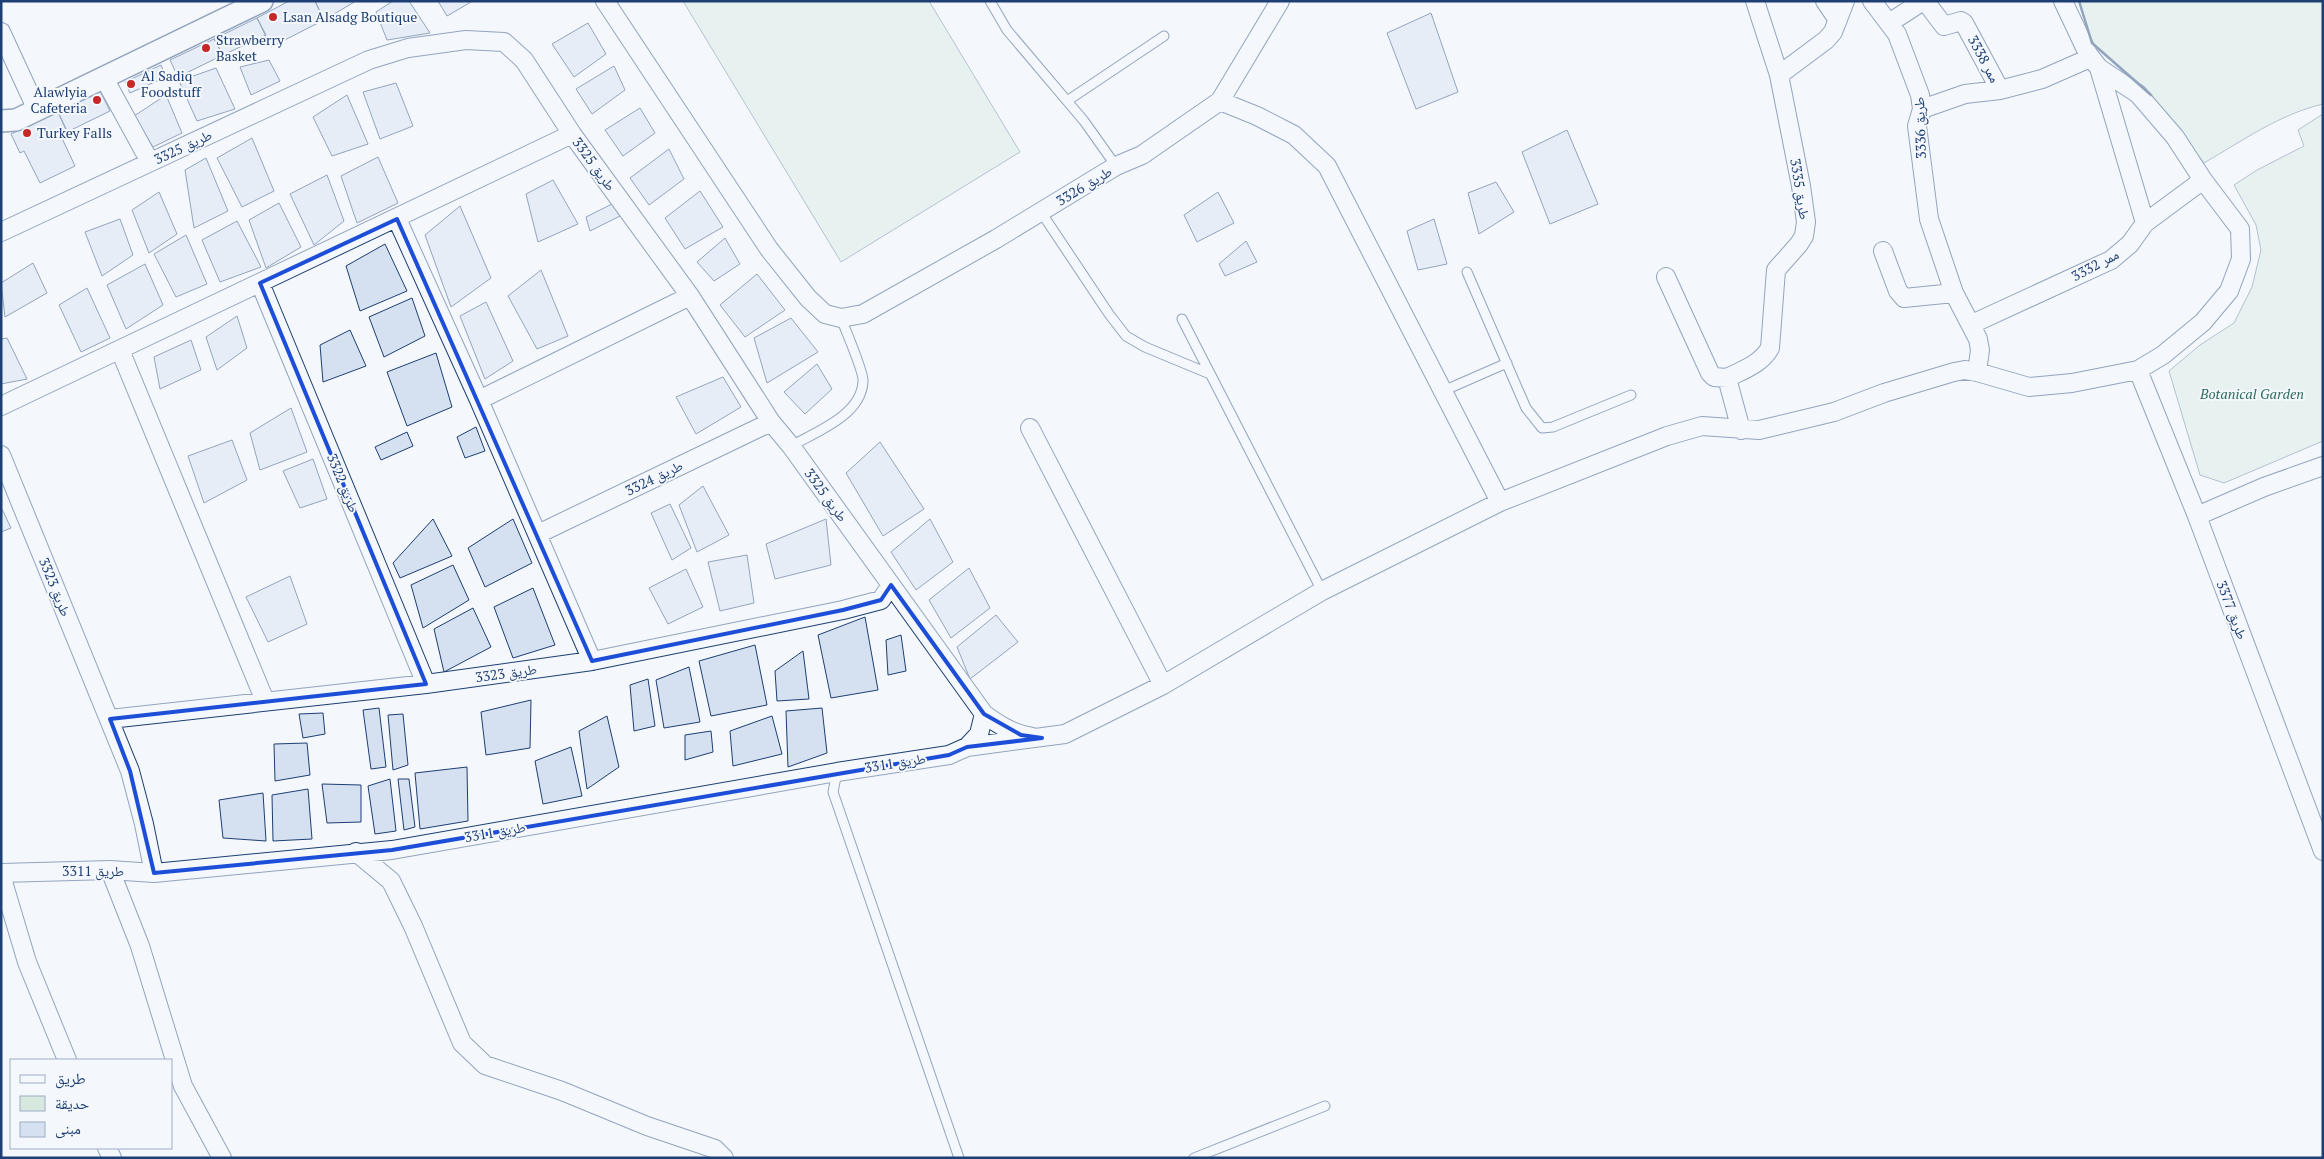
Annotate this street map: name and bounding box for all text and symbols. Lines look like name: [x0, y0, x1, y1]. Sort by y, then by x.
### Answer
place label: Lsan Alsadg Boutique: [283, 7, 417, 26]
marker: Lsan Alsadg Boutique: [267, 11, 279, 23]
place label: Strawberry Basket: [216, 30, 285, 65]
street label: ممر 3338: [1964, 32, 2005, 86]
marker: Strawberry Basket: [200, 42, 212, 54]
place label: Al Sadiq Foodstuff: [141, 66, 202, 101]
marker: Al Sadiq Foodstuff: [125, 78, 137, 90]
place label: Alawlyia Cafeteria: [30, 82, 87, 117]
marker: Alawlyia Cafeteria: [91, 94, 103, 106]
street label: طريق 3336: [1909, 97, 1931, 159]
place label: Turkey Falls: [37, 123, 112, 142]
street label: طريق 3325: [151, 125, 215, 169]
marker: Turkey Falls: [21, 127, 33, 139]
street label: طريق 3325: [568, 133, 620, 195]
street label: طريق 3335: [1785, 157, 1815, 221]
street label: طريق 3326: [1052, 161, 1116, 211]
street label: ممر 3332: [2068, 244, 2122, 285]
park label: Botanical Garden: [2199, 384, 2304, 403]
street label: طريق 3322: [322, 451, 364, 515]
street label: طريق 3324: [622, 455, 686, 501]
street label: طريق 3325: [800, 464, 852, 526]
street label: طريق 3323: [34, 555, 76, 619]
street label: طريق 3377: [2212, 577, 2252, 643]
street label: طريق 3323: [474, 659, 538, 687]
street label: طريق 3311: [863, 748, 927, 778]
street label: طريق 3311: [463, 817, 527, 847]
street label: طريق 3311: [62, 861, 124, 881]
legend: [10, 1059, 172, 1149]
text: طريق: [55, 1068, 86, 1089]
text: حديقة: [55, 1093, 90, 1113]
text: مبنى: [55, 1118, 81, 1139]

